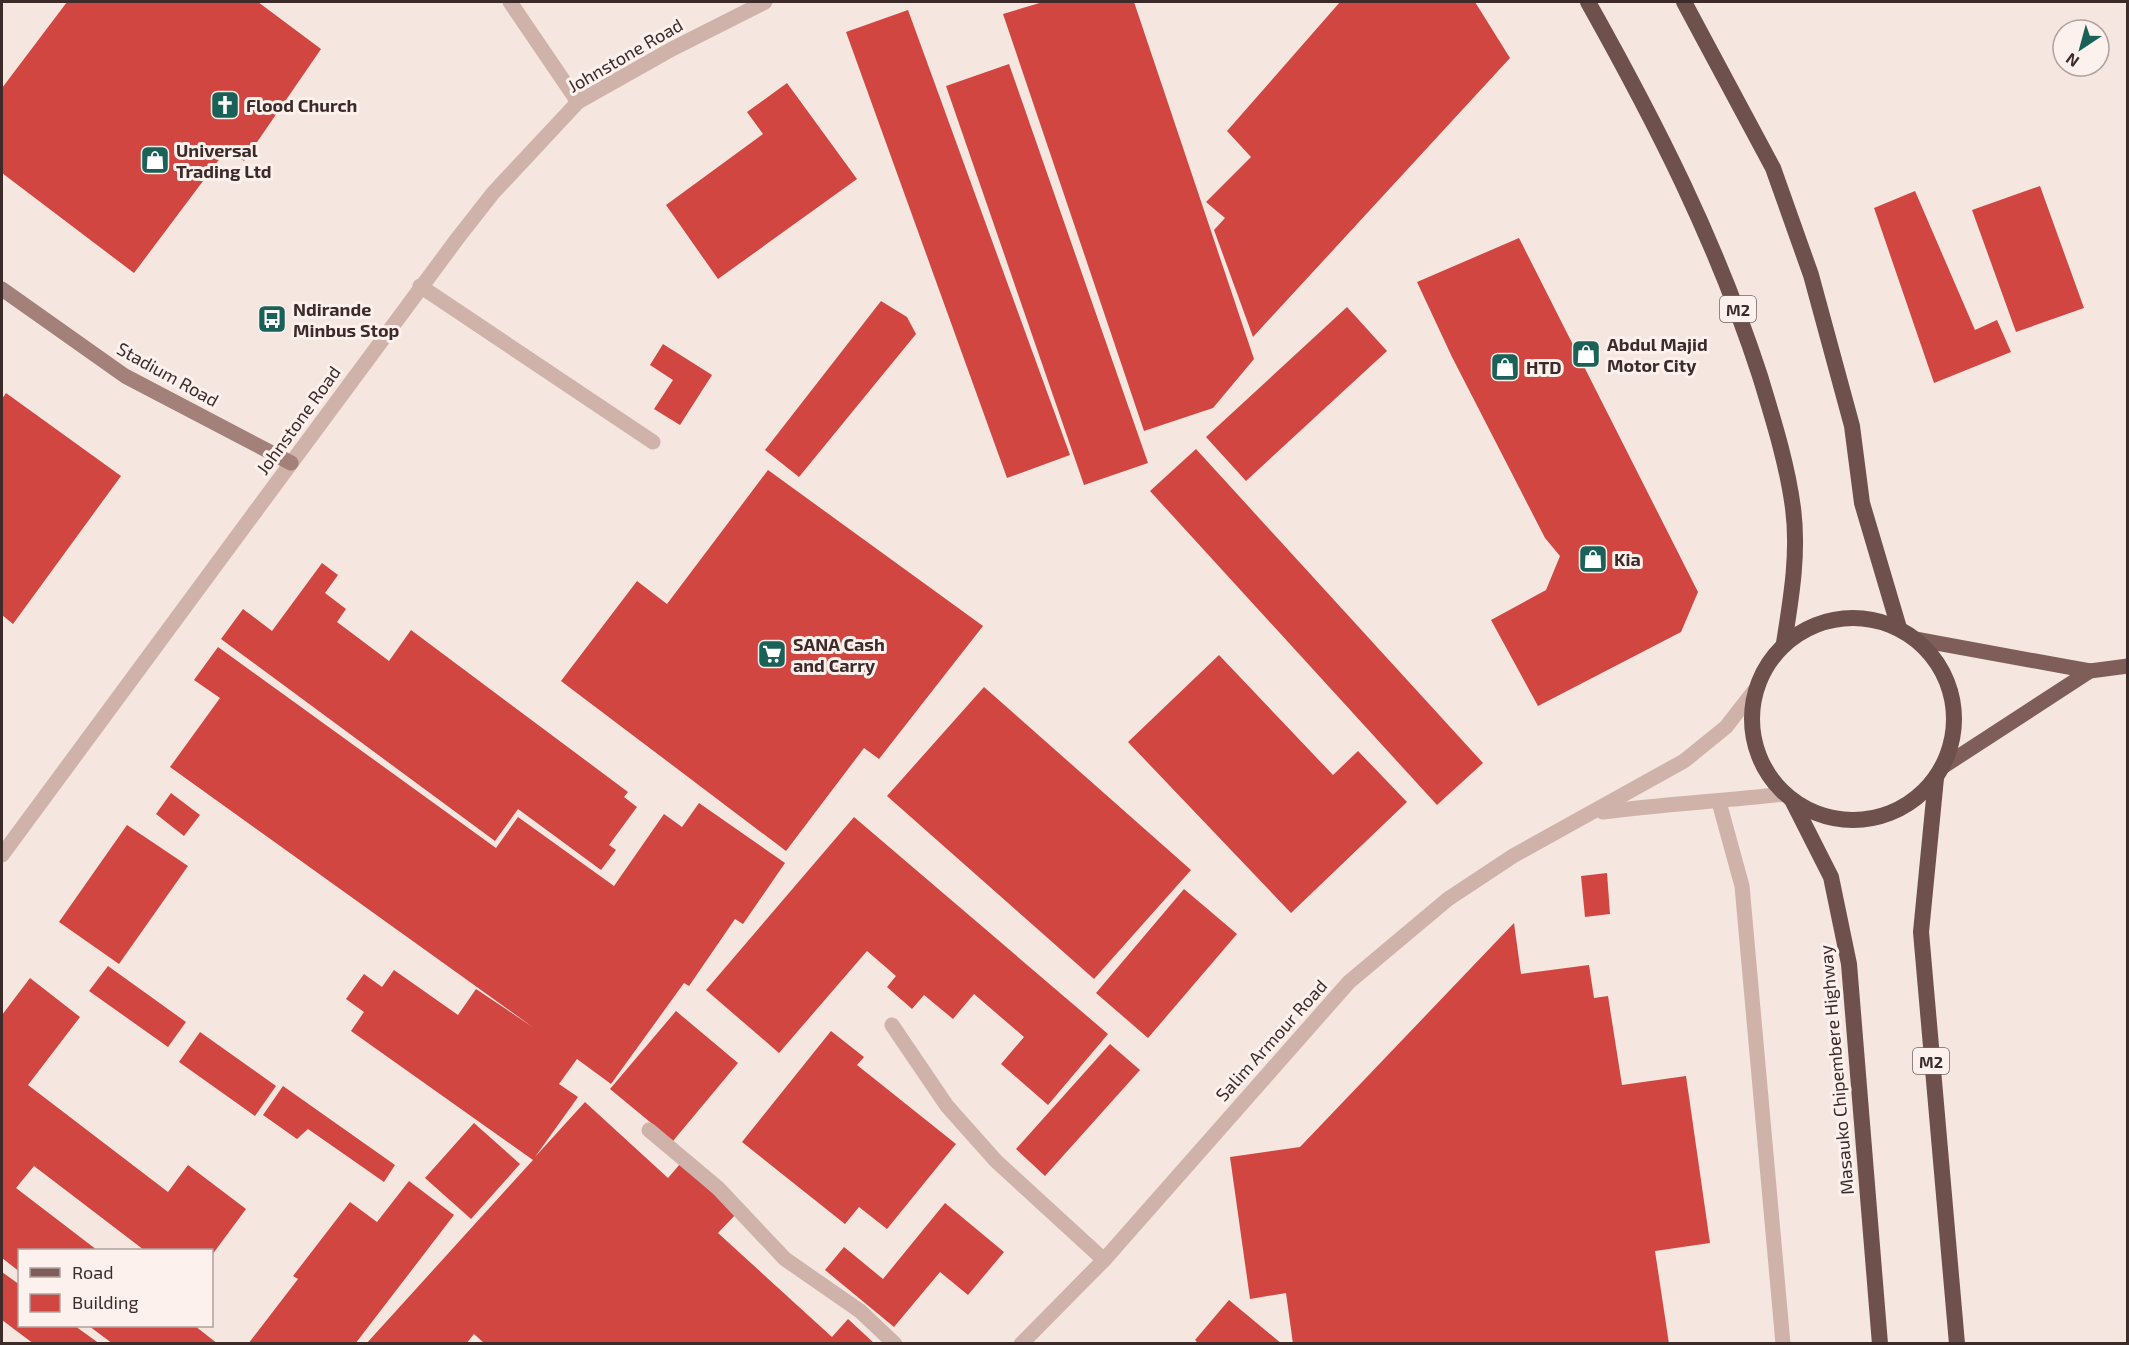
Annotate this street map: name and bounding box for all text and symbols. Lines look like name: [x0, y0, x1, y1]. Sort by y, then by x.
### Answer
street label: Johnstone Road: [564, 13, 686, 97]
north arrow: [2051, 18, 2111, 78]
text: N: [2062, 49, 2082, 72]
church icon: Flood Church: [209, 89, 241, 121]
place label: Flood Church: [246, 94, 357, 116]
place label: Universal Trading Ltd: [176, 139, 272, 182]
shop icon: Universal Trading Ltd: [139, 144, 171, 176]
road number: M2: [1720, 296, 1756, 322]
place label: Ndirande Minbus Stop: [293, 298, 400, 341]
bus stop icon: Ndirande Minbus Stop: [256, 303, 288, 335]
place label: Abdul Majid Motor City: [1607, 333, 1708, 376]
street label: Stadium Road: [113, 337, 223, 411]
shop icon: Abdul Majid Motor City: [1570, 338, 1602, 370]
shop icon: HTD: [1489, 351, 1521, 383]
place label: HTD: [1526, 356, 1562, 378]
street label: Johnstone Road: [251, 361, 345, 479]
shop icon: Kia: [1577, 543, 1609, 575]
place label: Kia: [1614, 548, 1641, 570]
place label: SANA Cash and Carry: [793, 633, 885, 676]
supermarket icon: SANA Cash and Carry: [756, 638, 788, 670]
street label: Masauko Chipembere Highway: [1814, 944, 1858, 1196]
street label: Salim Armour Road: [1211, 975, 1331, 1105]
road number: M2: [1913, 1048, 1949, 1074]
legend: [18, 1249, 213, 1327]
text: Road: [72, 1261, 113, 1283]
text: Building: [72, 1291, 139, 1313]

